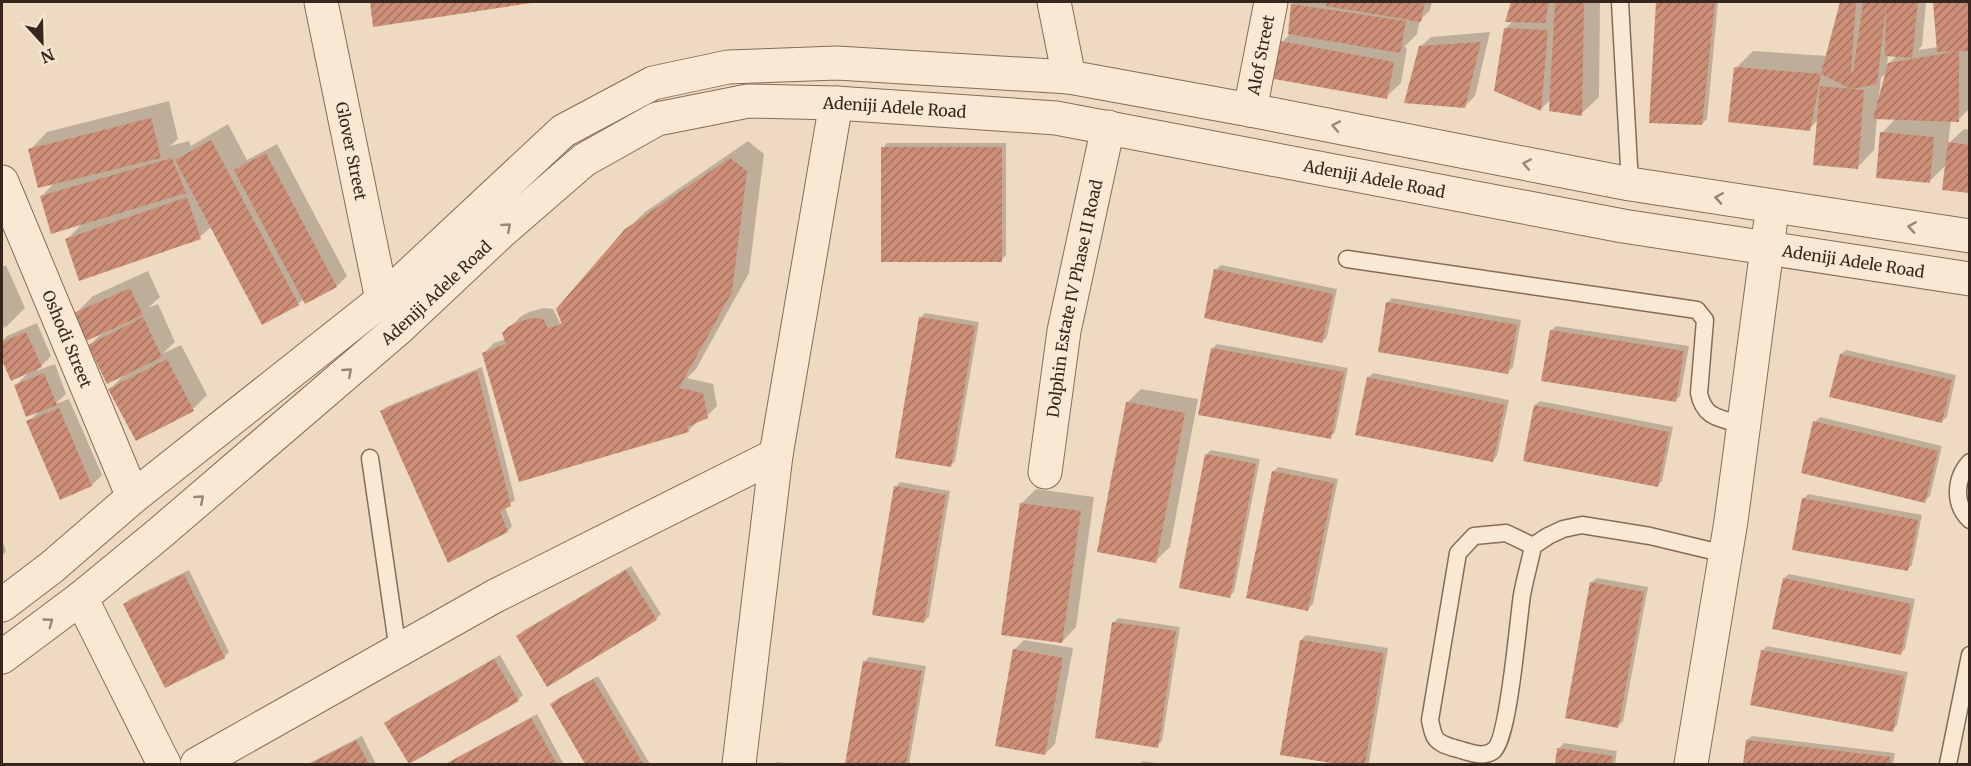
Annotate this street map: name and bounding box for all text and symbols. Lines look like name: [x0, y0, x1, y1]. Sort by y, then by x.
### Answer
north arrow: [12, 12, 72, 72]
street label: Alof Street: [1243, 12, 1278, 98]
text: N: [38, 44, 57, 68]
street label: Adeniji Adele Road: [822, 93, 967, 122]
street label: Glover Street: [332, 100, 371, 203]
one-way arrow: [1331, 121, 1341, 134]
street label: Adeniji Adele Road: [1301, 155, 1447, 202]
one-way arrow: [1522, 158, 1532, 171]
street label: Dolphin Estate IV Phase II Road: [1042, 177, 1106, 419]
one-way arrow: [1714, 192, 1724, 205]
one-way arrow: [1907, 222, 1916, 234]
one-way arrow: [501, 223, 511, 234]
street label: Adeniji Adele Road: [376, 236, 496, 350]
street label: Adeniji Adele Road: [1780, 240, 1926, 282]
street label: Oshodi Street: [38, 287, 97, 392]
one-way arrow: [341, 368, 352, 379]
one-way arrow: [193, 495, 204, 506]
one-way arrow: [42, 618, 53, 629]

